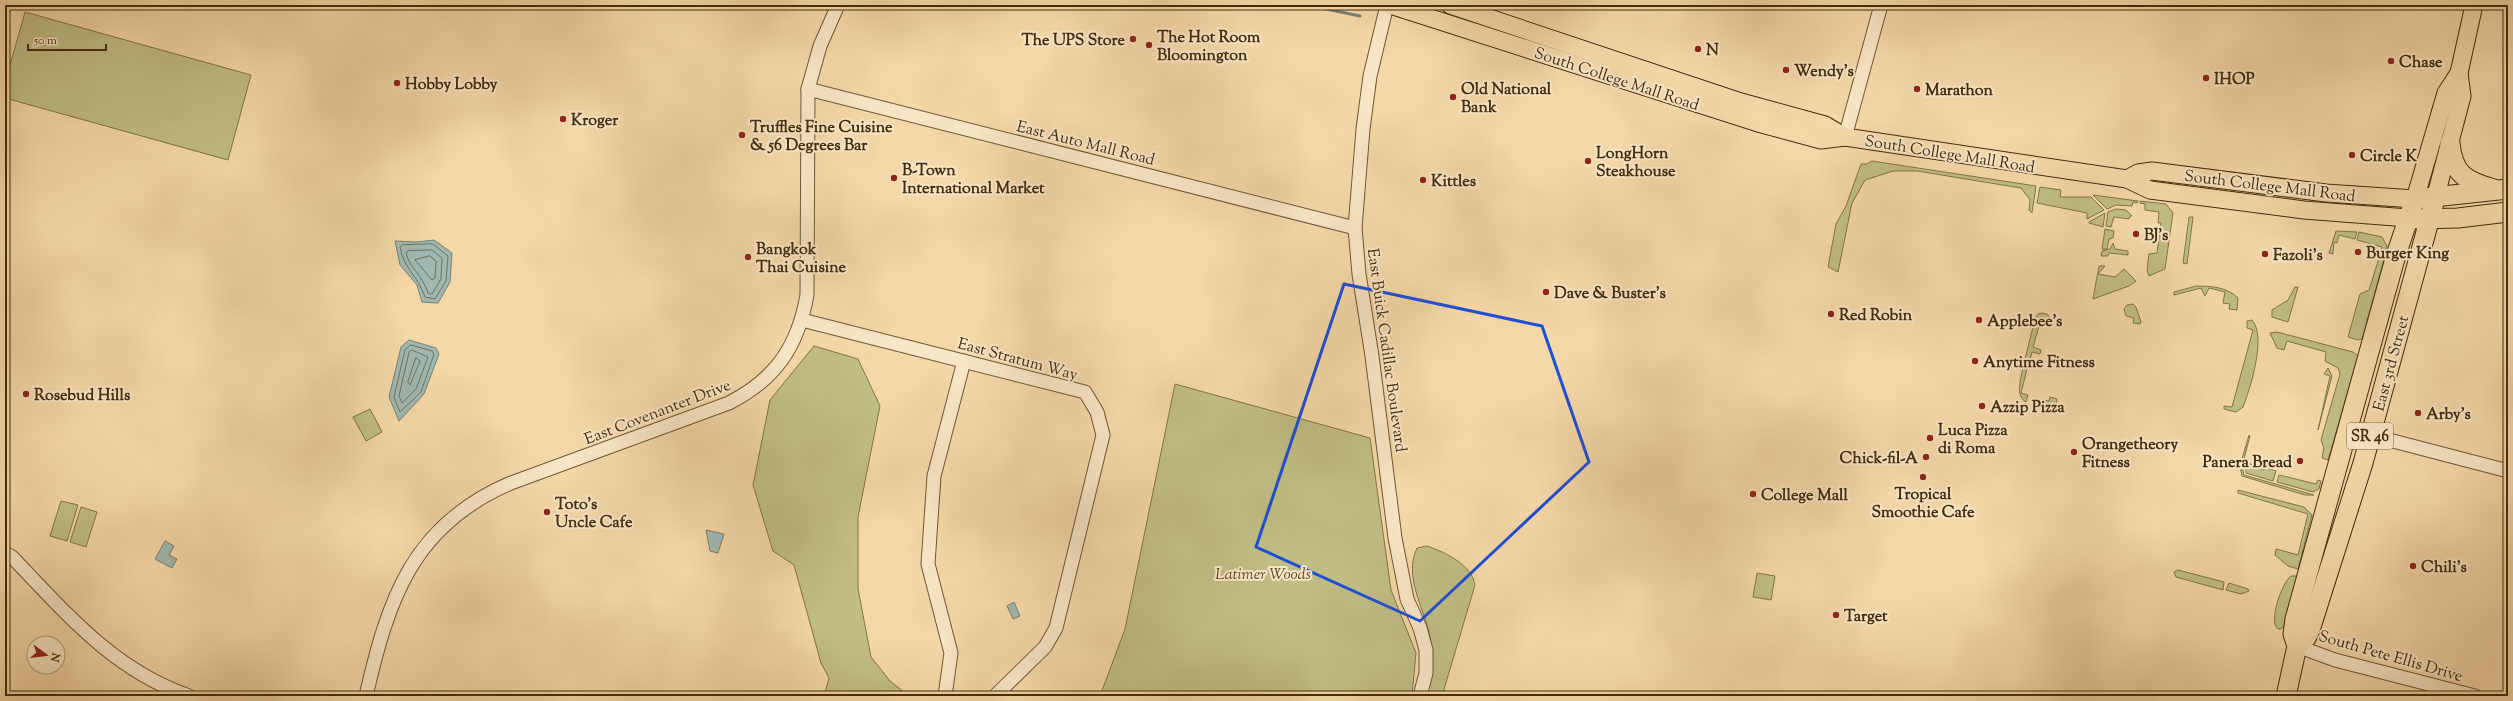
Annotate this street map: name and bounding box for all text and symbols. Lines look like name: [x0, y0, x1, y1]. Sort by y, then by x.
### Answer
scale bar: [28, 26, 106, 52]
place label: The Hot Room Bloomington: [1157, 27, 1261, 68]
place label: The UPS Store: [1021, 30, 1126, 53]
text: 50 m: [33, 32, 57, 50]
marker: The UPS Store: [1128, 34, 1138, 44]
marker: The Hot Room Bloomington: [1144, 40, 1154, 50]
place label: N: [1706, 40, 1719, 63]
street label: South College Mall Road: [1531, 43, 1702, 118]
marker: N: [1693, 44, 1703, 54]
place label: Chase: [2399, 52, 2443, 75]
marker: Chase: [2386, 56, 2396, 66]
place label: Wendy's: [1794, 61, 1854, 84]
marker: Wendy's: [1781, 65, 1791, 75]
place label: IHOP: [2214, 69, 2255, 92]
marker: IHOP: [2201, 73, 2211, 83]
place label: Hobby Lobby: [405, 74, 498, 97]
marker: Hobby Lobby: [392, 78, 402, 88]
place label: Old National Bank: [1461, 79, 1552, 120]
place label: Marathon: [1925, 80, 1994, 103]
marker: Marathon: [1912, 84, 1922, 94]
marker: Old National Bank: [1448, 92, 1458, 102]
place label: Kroger: [571, 110, 619, 133]
marker: Kroger: [558, 114, 568, 124]
street label: East Auto Mall Road: [1014, 116, 1157, 173]
place label: Truffles Fine Cuisine & 56 Degrees Bar: [750, 117, 893, 158]
marker: Truffles Fine Cuisine & 56 Degrees Bar: [737, 130, 747, 140]
street label: South College Mall Road: [1863, 131, 2036, 180]
place label: LongHorn Steakhouse: [1596, 143, 1676, 184]
place label: Circle K: [2360, 146, 2417, 169]
marker: Circle K: [2347, 150, 2357, 160]
marker: LongHorn Steakhouse: [1583, 156, 1593, 166]
place label: B-Town International Market: [902, 160, 1045, 201]
street label: South College Mall Road: [2183, 166, 2357, 209]
place label: Kittles: [1431, 171, 1476, 194]
marker: B-Town International Market: [889, 173, 899, 183]
marker: Kittles: [1418, 175, 1428, 185]
place label: BJ's: [2144, 225, 2168, 248]
marker: BJ's: [2131, 229, 2141, 239]
place label: Bangkok Thai Cuisine: [756, 239, 847, 280]
place label: Burger King: [2366, 243, 2449, 266]
place label: Fazoli's: [2273, 245, 2323, 268]
street label: East Buick Cadillac Boulevard: [1360, 247, 1411, 454]
marker: Burger King: [2353, 247, 2363, 257]
marker: Fazoli's: [2260, 249, 2270, 259]
marker: Bangkok Thai Cuisine: [743, 252, 753, 262]
place label: Dave & Buster's: [1554, 283, 1666, 306]
marker: Dave & Buster's: [1541, 287, 1551, 297]
place label: Red Robin: [1839, 305, 1913, 328]
marker: Red Robin: [1826, 309, 1836, 319]
place label: Applebee's: [1987, 311, 2062, 334]
street label: East 3rd Street: [2369, 313, 2416, 414]
marker: Applebee's: [1974, 315, 1984, 325]
street label: East Stratum Way: [955, 333, 1080, 388]
place label: Anytime Fitness: [1983, 352, 2095, 375]
marker: Anytime Fitness: [1970, 356, 1980, 366]
street label: East Covenanter Drive: [581, 375, 734, 452]
place label: Rosebud Hills: [34, 385, 130, 408]
marker: Rosebud Hills: [21, 389, 31, 399]
place label: Azzip Pizza: [1990, 397, 2065, 420]
marker: Azzip Pizza: [1977, 401, 1987, 411]
place label: Arby's: [2426, 404, 2471, 427]
marker: Arby's: [2413, 408, 2423, 418]
place label: Luca Pizza di Roma: [1938, 420, 2008, 461]
road number: SR 46: [2347, 423, 2393, 449]
marker: Luca Pizza di Roma: [1925, 433, 1935, 443]
place label: Orangetheory Fitness: [2082, 434, 2178, 475]
marker: Orangetheory Fitness: [2069, 447, 2079, 457]
place label: Chick-fil-A: [1840, 448, 1918, 471]
marker: Chick-fil-A: [1921, 452, 1931, 462]
place label: Panera Bread: [2203, 452, 2293, 475]
marker: Panera Bread: [2295, 456, 2305, 466]
marker: Tropical Smoothie Cafe: [1918, 472, 1928, 482]
place label: Tropical Smoothie Cafe: [1872, 484, 1975, 525]
place label: College Mall: [1761, 485, 1848, 508]
marker: College Mall: [1748, 489, 1758, 499]
place label: Toto's Uncle Cafe: [555, 494, 633, 535]
marker: Toto's Uncle Cafe: [542, 507, 552, 517]
place label: Chili's: [2421, 557, 2467, 580]
marker: Chili's: [2408, 561, 2418, 571]
park label: Latimer Woods: [1215, 564, 1311, 587]
place label: Target: [1844, 606, 1888, 629]
marker: Target: [1831, 610, 1841, 620]
street label: South Pete Ellis Drive: [2315, 626, 2465, 689]
north arrow: [26, 635, 66, 675]
text: N: [46, 650, 64, 664]

